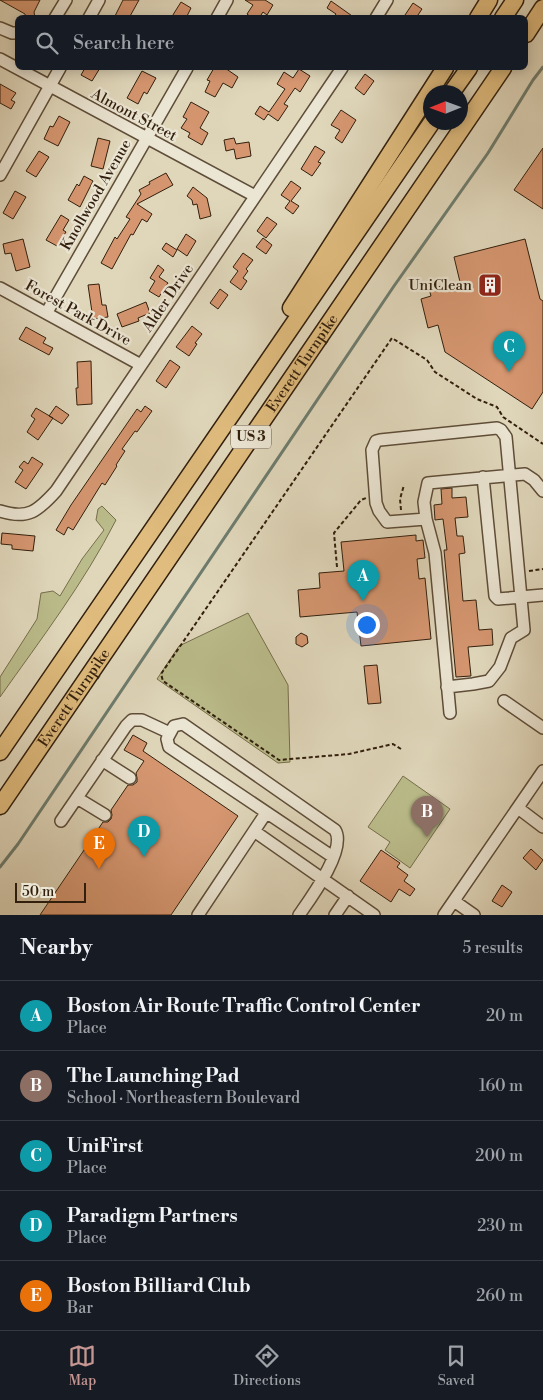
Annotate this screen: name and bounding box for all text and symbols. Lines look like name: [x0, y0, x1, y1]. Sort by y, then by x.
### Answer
search box: [15, 15, 528, 70]
icon: search: [33, 29, 61, 57]
text: Search here: [73, 31, 174, 55]
street label: Almont Street: [87, 84, 181, 146]
north arrow: [423, 85, 468, 130]
street label: Knollwood Avenue: [56, 136, 136, 254]
street label: Alder Drive: [138, 260, 198, 337]
building icon: UniClean: [477, 272, 503, 298]
street label: Forest Park Drive: [21, 276, 135, 350]
place label: UniClean: [409, 276, 472, 295]
street label: Everett Turnpike: [262, 310, 342, 416]
pin: C: [493, 331, 525, 372]
road number: US 3: [231, 426, 271, 448]
pin: A: [347, 560, 379, 601]
your location: [354, 612, 380, 638]
street label: Everett Turnpike: [34, 645, 114, 751]
pin: B: [411, 796, 443, 837]
pin: D: [128, 816, 160, 857]
pin: E: [83, 828, 115, 869]
scale bar: [15, 880, 86, 903]
text: 50 m: [22, 883, 54, 901]
text: Nearby: [20, 935, 93, 961]
text: 5 results: [462, 938, 523, 958]
text: Boston Air Route Traffic Control Center: [67, 994, 421, 1018]
text: A: [30, 1006, 42, 1026]
text: 20 m: [486, 1006, 523, 1026]
text: Place: [67, 1018, 107, 1038]
text: The Launching Pad: [67, 1064, 240, 1088]
text: B: [30, 1076, 42, 1096]
text: 160 m: [479, 1076, 523, 1096]
text: School · Northeastern Boulevard: [67, 1088, 300, 1108]
text: UniFirst: [67, 1134, 143, 1158]
text: C: [30, 1146, 42, 1166]
text: 200 m: [475, 1146, 523, 1166]
text: Place: [67, 1158, 107, 1178]
text: Paradigm Partners: [67, 1204, 238, 1228]
text: D: [30, 1216, 42, 1236]
text: 230 m: [477, 1216, 523, 1236]
text: Place: [67, 1228, 107, 1248]
text: Boston Billiard Club: [67, 1274, 251, 1298]
text: E: [30, 1286, 42, 1306]
text: 260 m: [476, 1286, 523, 1306]
text: Bar: [67, 1298, 93, 1318]
tab: Map: [68, 1342, 96, 1390]
tab: Directions: [233, 1342, 301, 1390]
tab: Saved: [438, 1342, 475, 1390]

